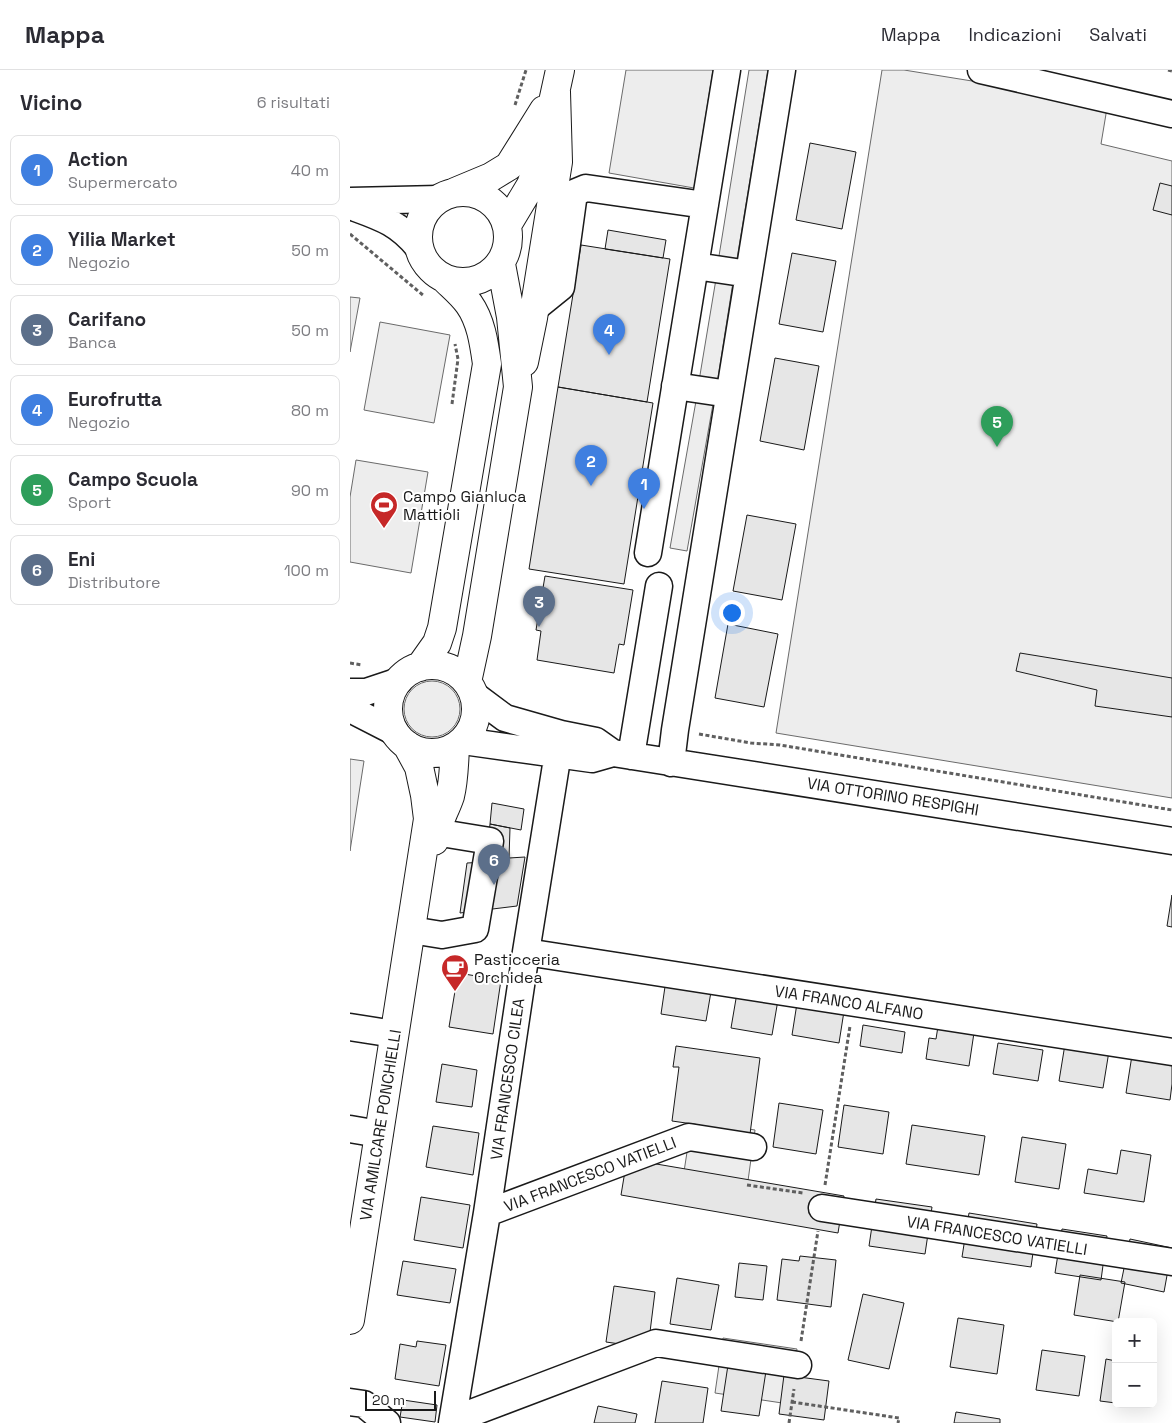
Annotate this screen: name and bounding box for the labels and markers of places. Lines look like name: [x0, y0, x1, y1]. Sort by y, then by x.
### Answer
pin: 4: [593, 314, 625, 355]
pin: 5: [981, 406, 1013, 447]
pin: 2: [575, 445, 607, 486]
pin: 1: [628, 468, 660, 509]
place label: Campo Gianluca Mattioli: [403, 486, 527, 525]
sports icon: Campo Gianluca Mattioli: [369, 490, 399, 529]
pin: 3: [523, 586, 555, 627]
pin: 6: [478, 844, 510, 885]
place label: Pasticceria Orchidea: [474, 949, 560, 988]
cafe icon: Pasticceria Orchidea: [440, 953, 470, 992]

